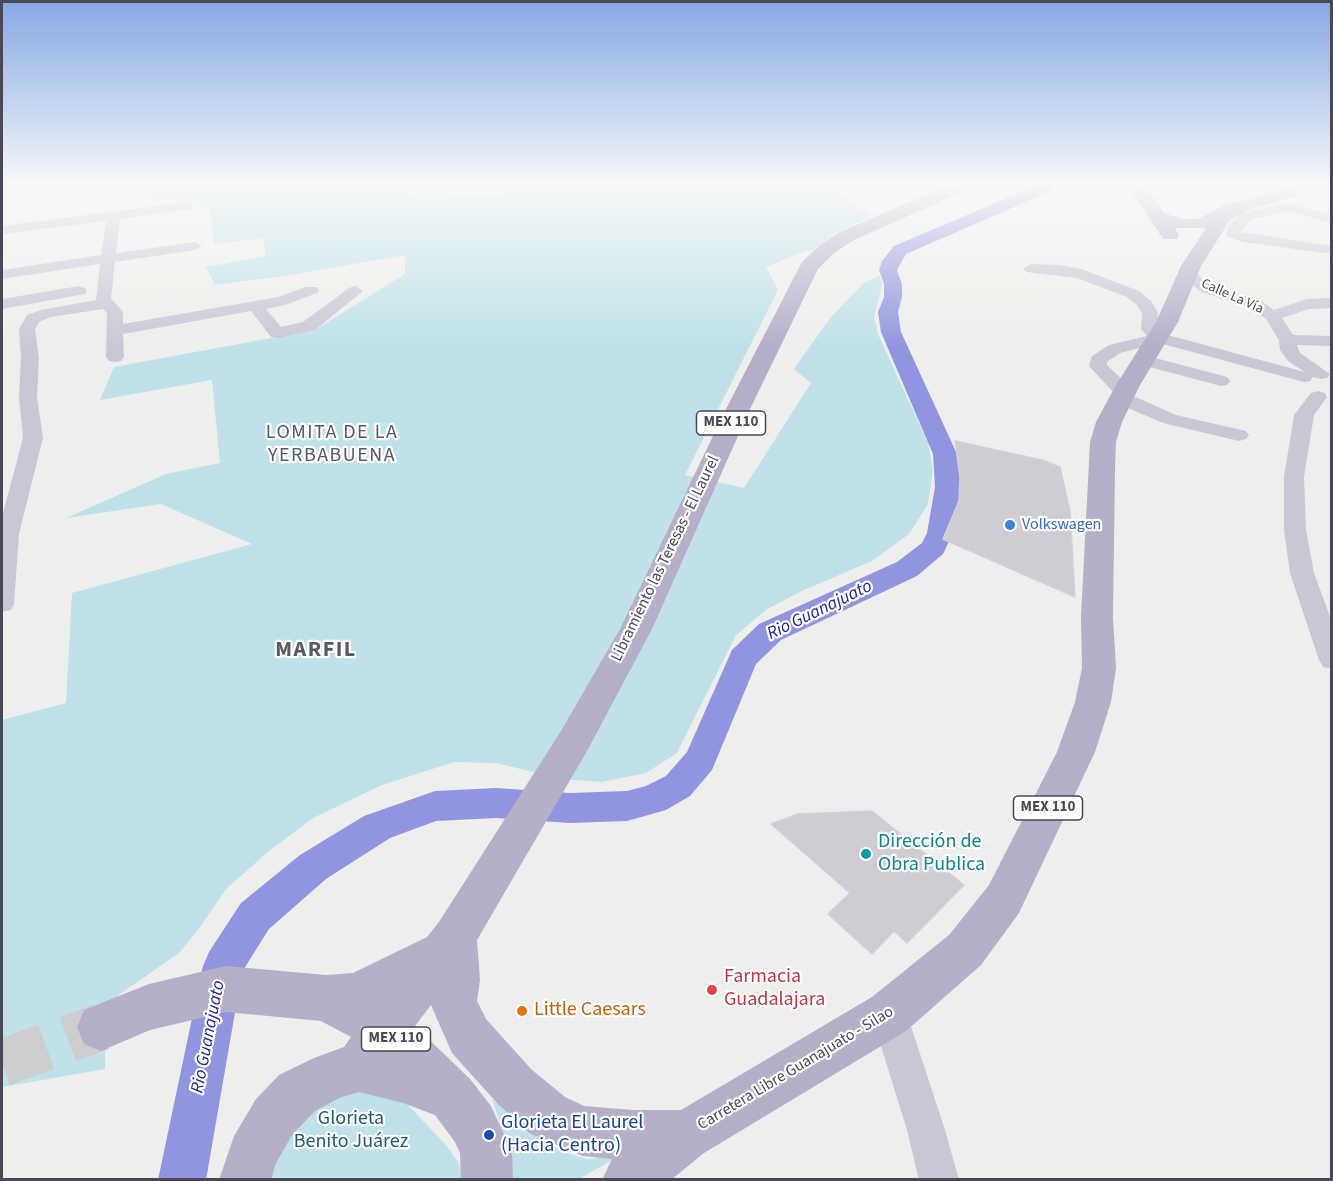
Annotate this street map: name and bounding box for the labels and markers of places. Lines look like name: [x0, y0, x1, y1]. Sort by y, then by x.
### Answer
place label: Volkswagen: [1022, 515, 1101, 535]
marker: Volkswagen: [1003, 518, 1017, 532]
place label: Dirección de Obra Publica: [878, 831, 985, 878]
marker: Dirección de Obra Publica: [859, 847, 873, 861]
place label: Farmacia Guadalajara: [724, 966, 825, 1013]
marker: Farmacia Guadalajara: [705, 983, 719, 997]
place label: Little Caesars: [534, 999, 646, 1023]
marker: Little Caesars: [515, 1004, 529, 1018]
place label: Glorieta El Laurel (Hacia Centro): [501, 1112, 643, 1159]
marker: Glorieta El Laurel (Hacia Centro): [482, 1128, 496, 1142]

